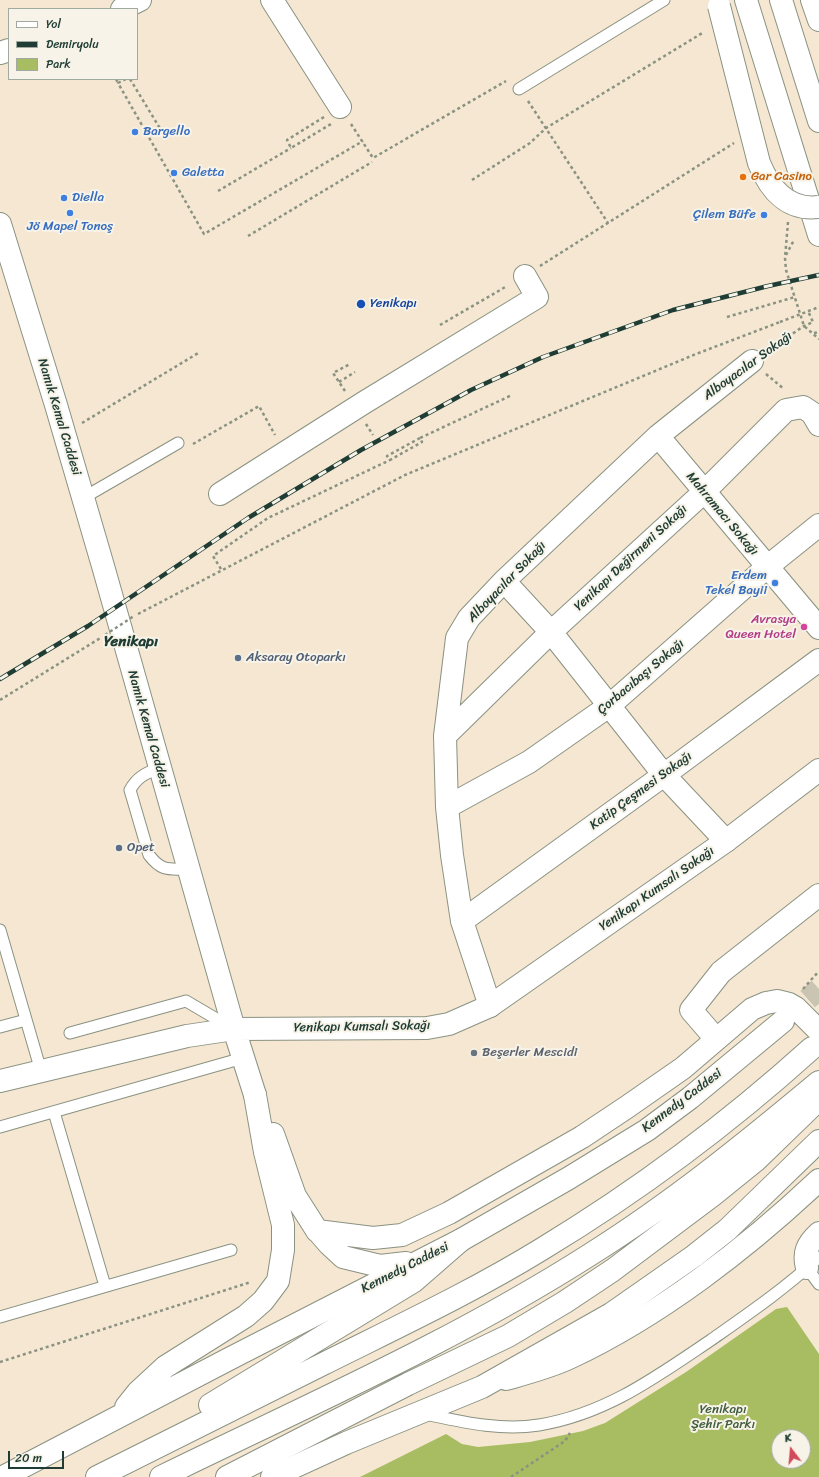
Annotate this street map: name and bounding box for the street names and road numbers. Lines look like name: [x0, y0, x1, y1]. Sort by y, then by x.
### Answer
street label: Alboyacılar Sokağı: [700, 328, 796, 404]
street label: Namık Kemal Caddesi: [34, 357, 84, 477]
street label: Mahramacı Sokağı: [683, 469, 761, 559]
street label: Yenikapı Değirmeni Sokağı: [571, 502, 691, 614]
street label: Alboyacılar Sokağı: [464, 538, 550, 626]
street label: Çorbacıbaşı Sokağı: [594, 636, 688, 718]
street label: Namık Kemal Caddesi: [124, 668, 172, 790]
street label: Katip Çeşmesi Sokağı: [587, 749, 695, 833]
street label: Yenikapı Kumsalı Sokağı: [597, 843, 717, 935]
street label: Yenikapı Kumsalı Sokağı: [294, 1018, 430, 1036]
street label: Kennedy Caddesi: [639, 1066, 725, 1136]
street label: Kennedy Caddesi: [359, 1239, 451, 1297]

